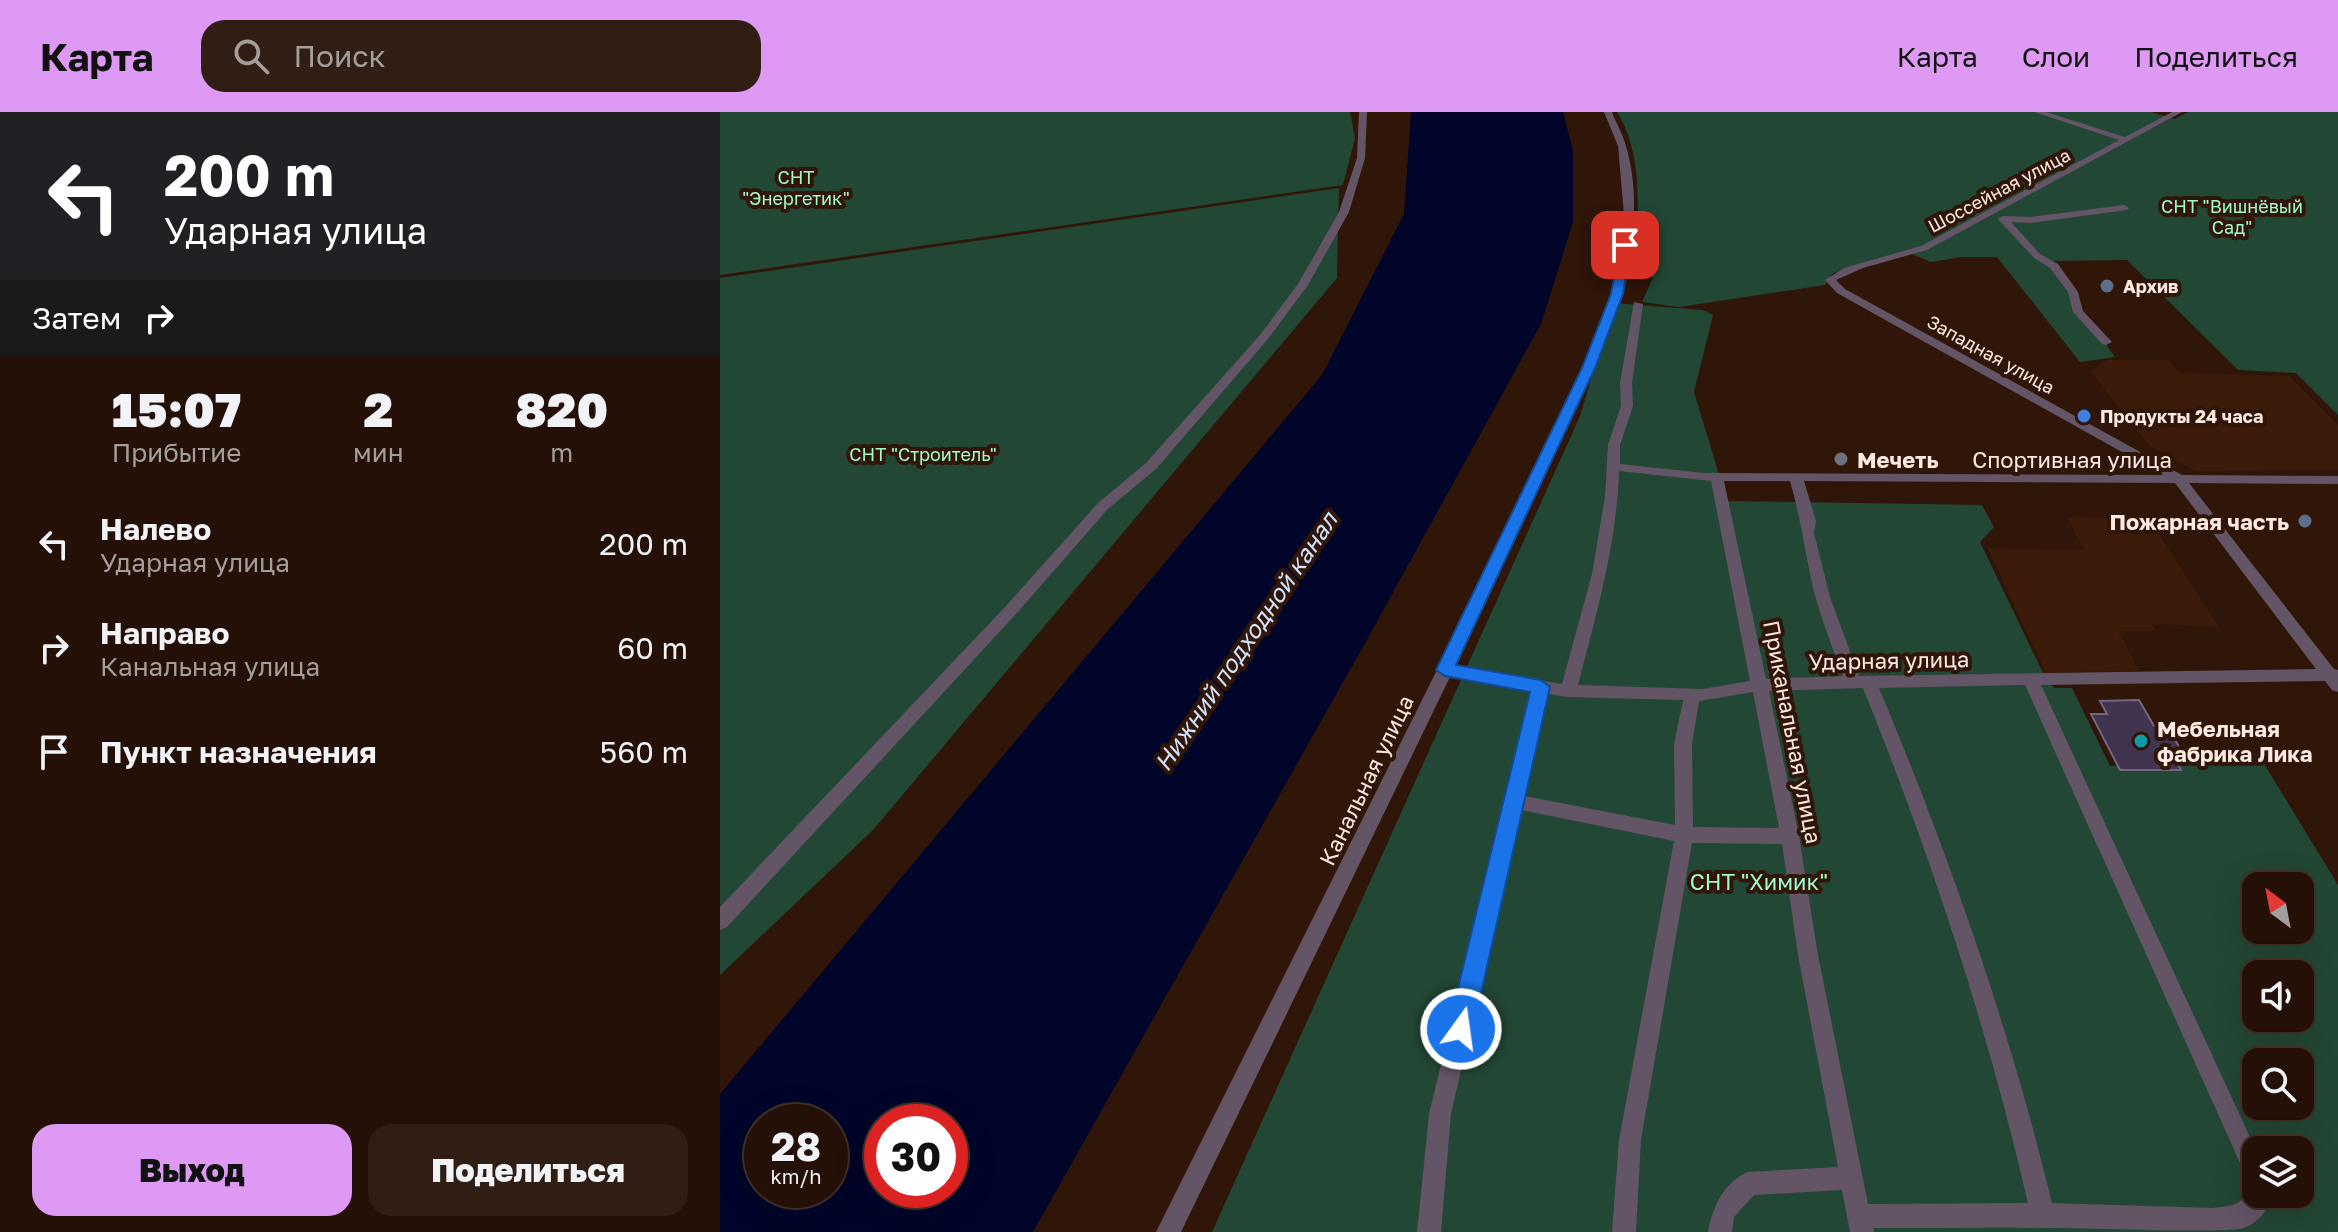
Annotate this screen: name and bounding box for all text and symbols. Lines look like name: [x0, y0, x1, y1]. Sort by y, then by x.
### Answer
search box: [201, 20, 761, 92]
text: Карта: [40, 34, 153, 79]
icon: search: [229, 34, 273, 78]
text: Поиск: [293, 38, 386, 74]
text: Карта: [1897, 40, 1978, 73]
text: Слои: [2022, 40, 2090, 73]
text: Поделиться: [2134, 40, 2298, 73]
text: 200 m: [164, 141, 334, 208]
street label: Шоссейная улица: [1924, 143, 2074, 237]
icon: left: [32, 144, 136, 248]
park label: СНТ "Энергетик": [742, 166, 850, 209]
park label: СНТ "Вишнёвый Сад": [2161, 195, 2303, 238]
text: Ударная улица: [164, 209, 427, 252]
pin: [1591, 211, 1659, 279]
icon: arrive: [1603, 223, 1647, 267]
place label: Архив: [2123, 275, 2178, 297]
marker: Архив: [2098, 277, 2116, 295]
icon: right: [137, 296, 181, 340]
text: Затем: [32, 300, 121, 336]
street label: Западная улица: [1923, 310, 2059, 398]
text: 15:07: [112, 380, 241, 438]
text: 2: [363, 380, 393, 438]
text: 820: [515, 380, 608, 438]
place label: Продукты 24 часа: [2100, 405, 2263, 427]
marker: Продукты 24 часа: [2075, 407, 2093, 425]
text: Прибытие: [112, 437, 241, 468]
text: мин: [353, 437, 404, 468]
text: m: [550, 437, 573, 468]
park label: СНТ "Строитель": [849, 443, 997, 465]
place label: Мечеть: [1857, 446, 1939, 473]
street label: Спортивная улица: [1972, 446, 2172, 473]
marker: Мечеть: [1832, 450, 1850, 468]
water label: Нижний подходной канал: [1147, 505, 1344, 776]
place label: Пожарная часть: [2109, 508, 2289, 535]
text: Налево: [100, 511, 211, 547]
marker: Пожарная часть: [2296, 512, 2314, 530]
icon: left: [32, 522, 76, 566]
text: 200 m: [599, 526, 688, 562]
text: Ударная улица: [100, 547, 290, 578]
text: Направо: [100, 615, 229, 651]
street label: Приканальная улица: [1758, 618, 1828, 846]
icon: right: [32, 626, 76, 670]
text: 60 m: [617, 630, 688, 666]
street label: Ударная улица: [1808, 645, 1970, 675]
text: Канальная улица: [100, 651, 320, 682]
street label: Канальная улица: [1313, 690, 1419, 870]
place label: Мебельная фабрика Лика: [2157, 715, 2313, 767]
icon: arrive: [32, 730, 76, 774]
marker: Мебельная фабрика Лика: [2132, 732, 2150, 750]
text: Пункт назначения: [100, 734, 377, 770]
text: 560 m: [600, 734, 688, 770]
park label: СНТ "Химик": [1690, 868, 1828, 895]
north arrow: [2242, 872, 2314, 944]
map controls: [2242, 872, 2314, 1208]
button: sound: [2242, 960, 2314, 1032]
position arrow: [1419, 987, 1503, 1071]
button: search: [2242, 1048, 2314, 1120]
speed limit sign: 30: [864, 1104, 968, 1208]
text: 28: [771, 1122, 821, 1170]
button: Выход: [32, 1124, 352, 1216]
button: Поделиться: [368, 1124, 688, 1216]
button: layers: [2242, 1136, 2314, 1208]
text: km/h: [771, 1164, 821, 1188]

